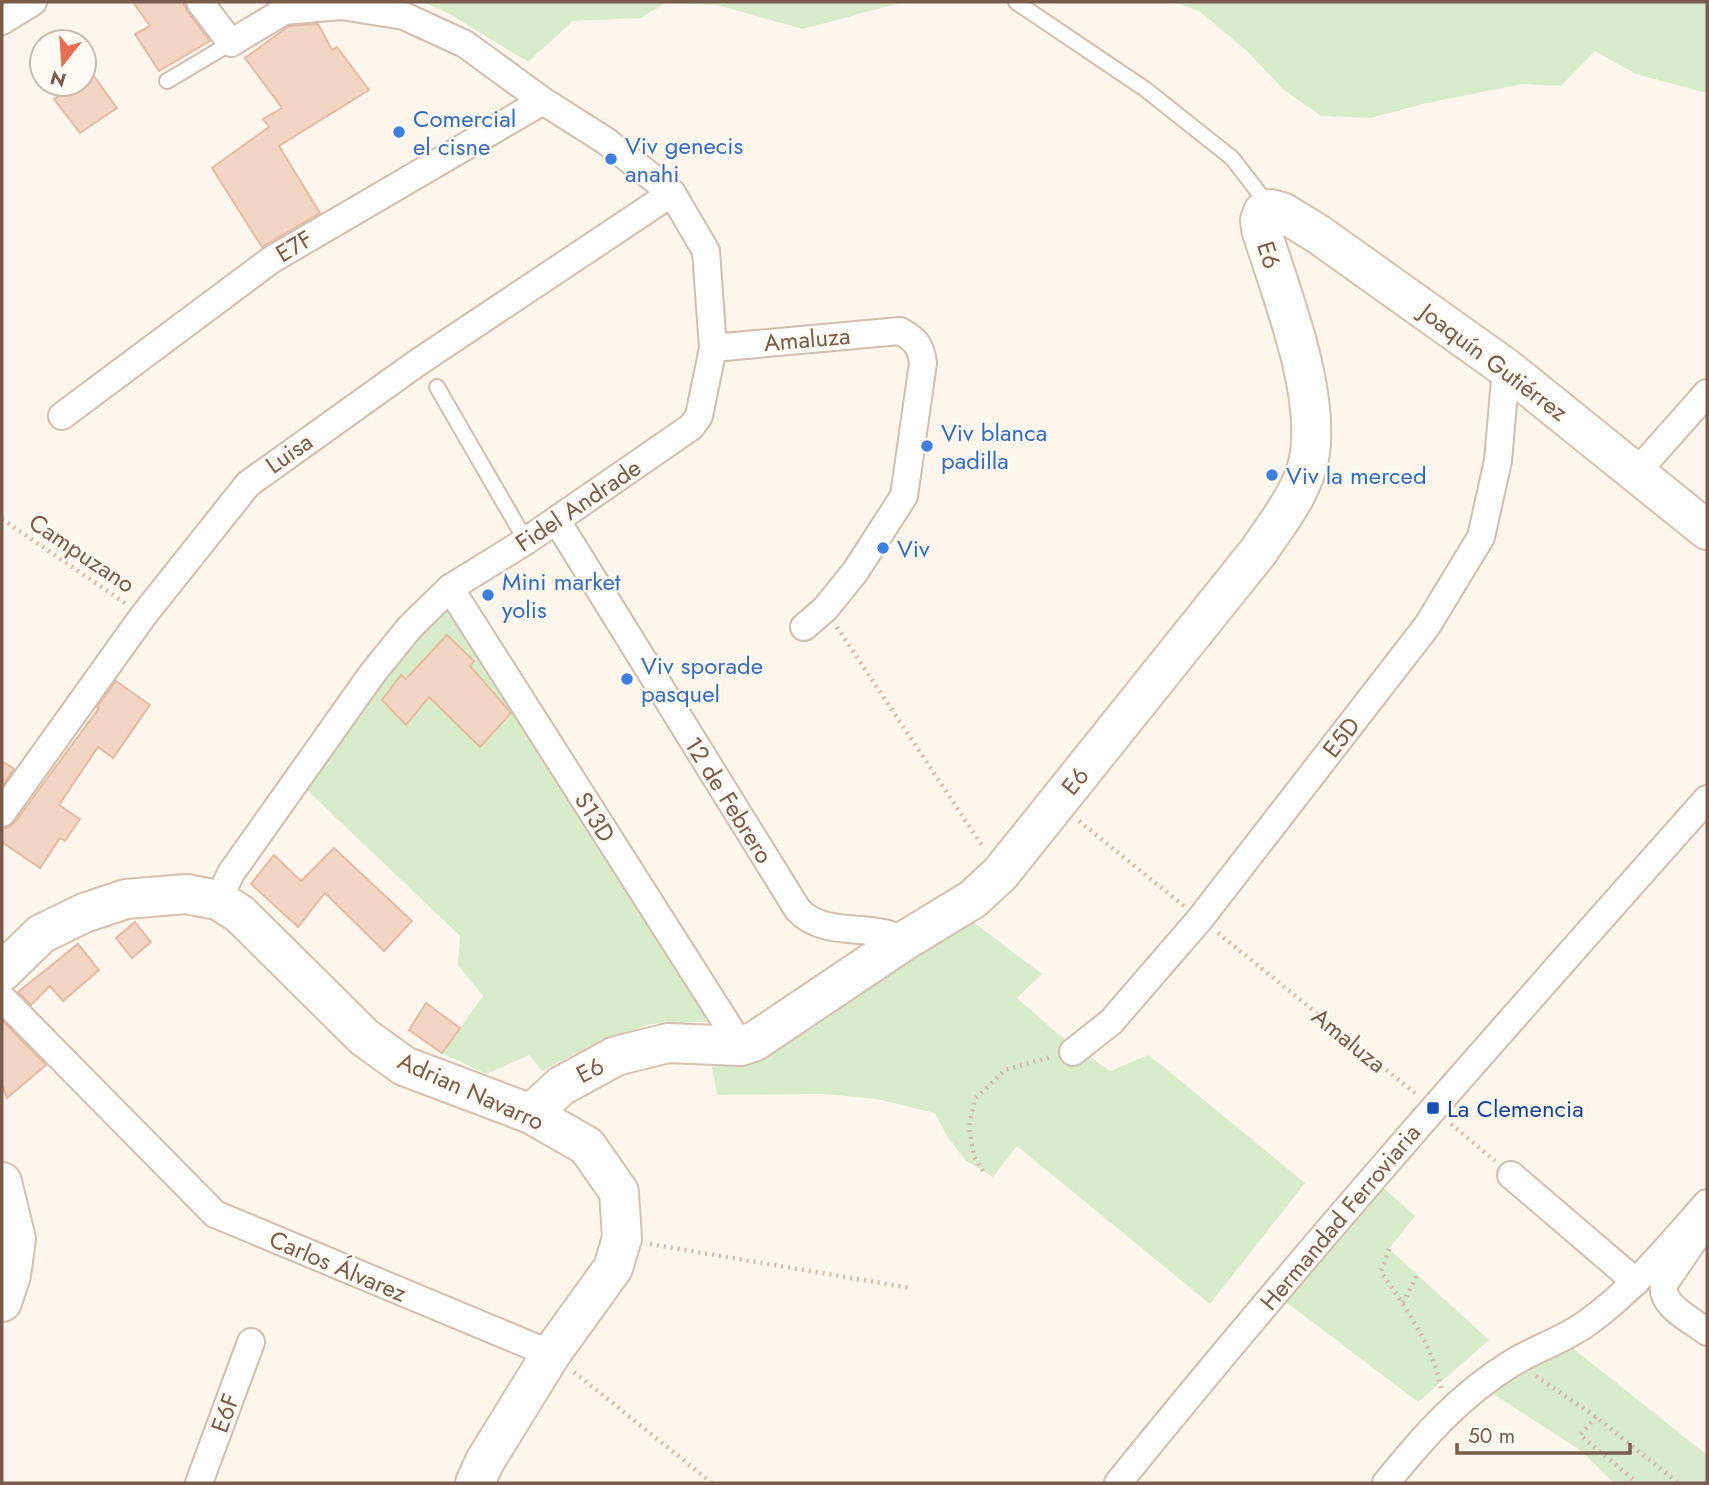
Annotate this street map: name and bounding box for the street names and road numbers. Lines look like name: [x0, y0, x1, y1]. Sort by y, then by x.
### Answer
street label: E7F: [269, 221, 319, 271]
street label: E6: [1248, 237, 1290, 273]
street label: Joaquín Gutiérrez: [1410, 293, 1575, 429]
street label: Amaluza: [762, 318, 852, 360]
street label: Luisa: [258, 424, 320, 482]
street label: Fidel Andrade: [508, 450, 648, 560]
street label: Campuzano: [22, 505, 142, 601]
street label: E5D: [1314, 709, 1368, 765]
street label: 12 de Febrero: [676, 730, 782, 870]
street label: E6: [1053, 759, 1097, 803]
street label: S13D: [566, 785, 624, 849]
street label: Amaluza: [1304, 999, 1394, 1081]
street label: Adrian Navarro: [392, 1043, 550, 1139]
street label: E6: [570, 1048, 610, 1092]
street label: Hermandad Ferroviaria: [1252, 1116, 1428, 1318]
street label: Carlos Álvarez: [264, 1221, 412, 1311]
street label: E6F: [202, 1389, 248, 1437]

